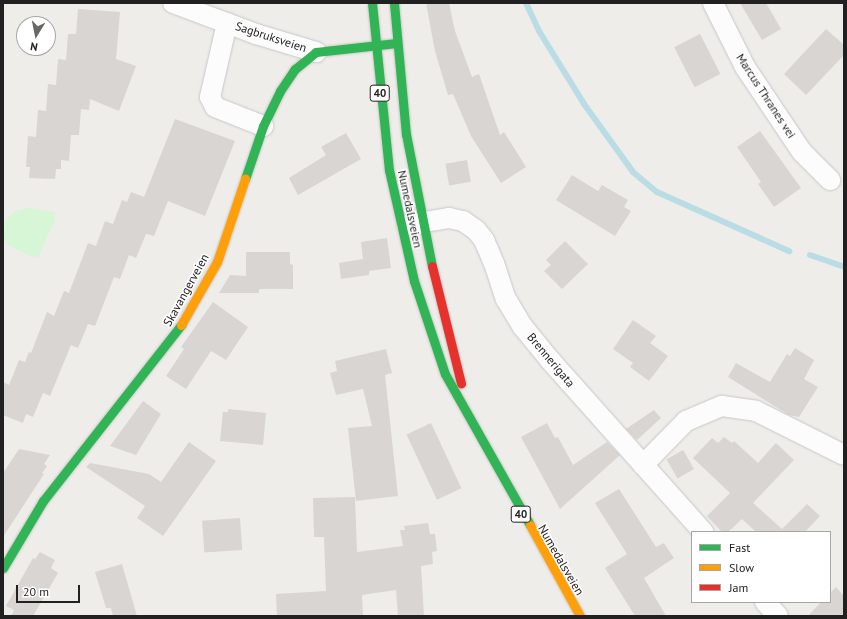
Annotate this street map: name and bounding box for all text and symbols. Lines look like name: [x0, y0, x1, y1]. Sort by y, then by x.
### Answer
north arrow: [16, 16, 56, 56]
street label: Sagbruksveien: [233, 19, 309, 55]
text: N: [29, 39, 39, 54]
street label: Marcus Thranes vei: [733, 51, 799, 141]
road number: 40: [369, 84, 391, 102]
street label: Numedalsveien: [395, 169, 425, 249]
street label: Skavangerveien: [160, 251, 212, 329]
street label: Brennerigata: [524, 330, 578, 390]
road number: 40: [510, 505, 532, 523]
street label: Numedalsveien: [535, 522, 587, 598]
legend: [691, 531, 831, 603]
text: Fast: [729, 540, 750, 555]
text: Slow: [729, 560, 754, 575]
scale bar: [18, 577, 82, 603]
text: Jam: [729, 580, 748, 595]
text: 20 m: [23, 584, 49, 599]

